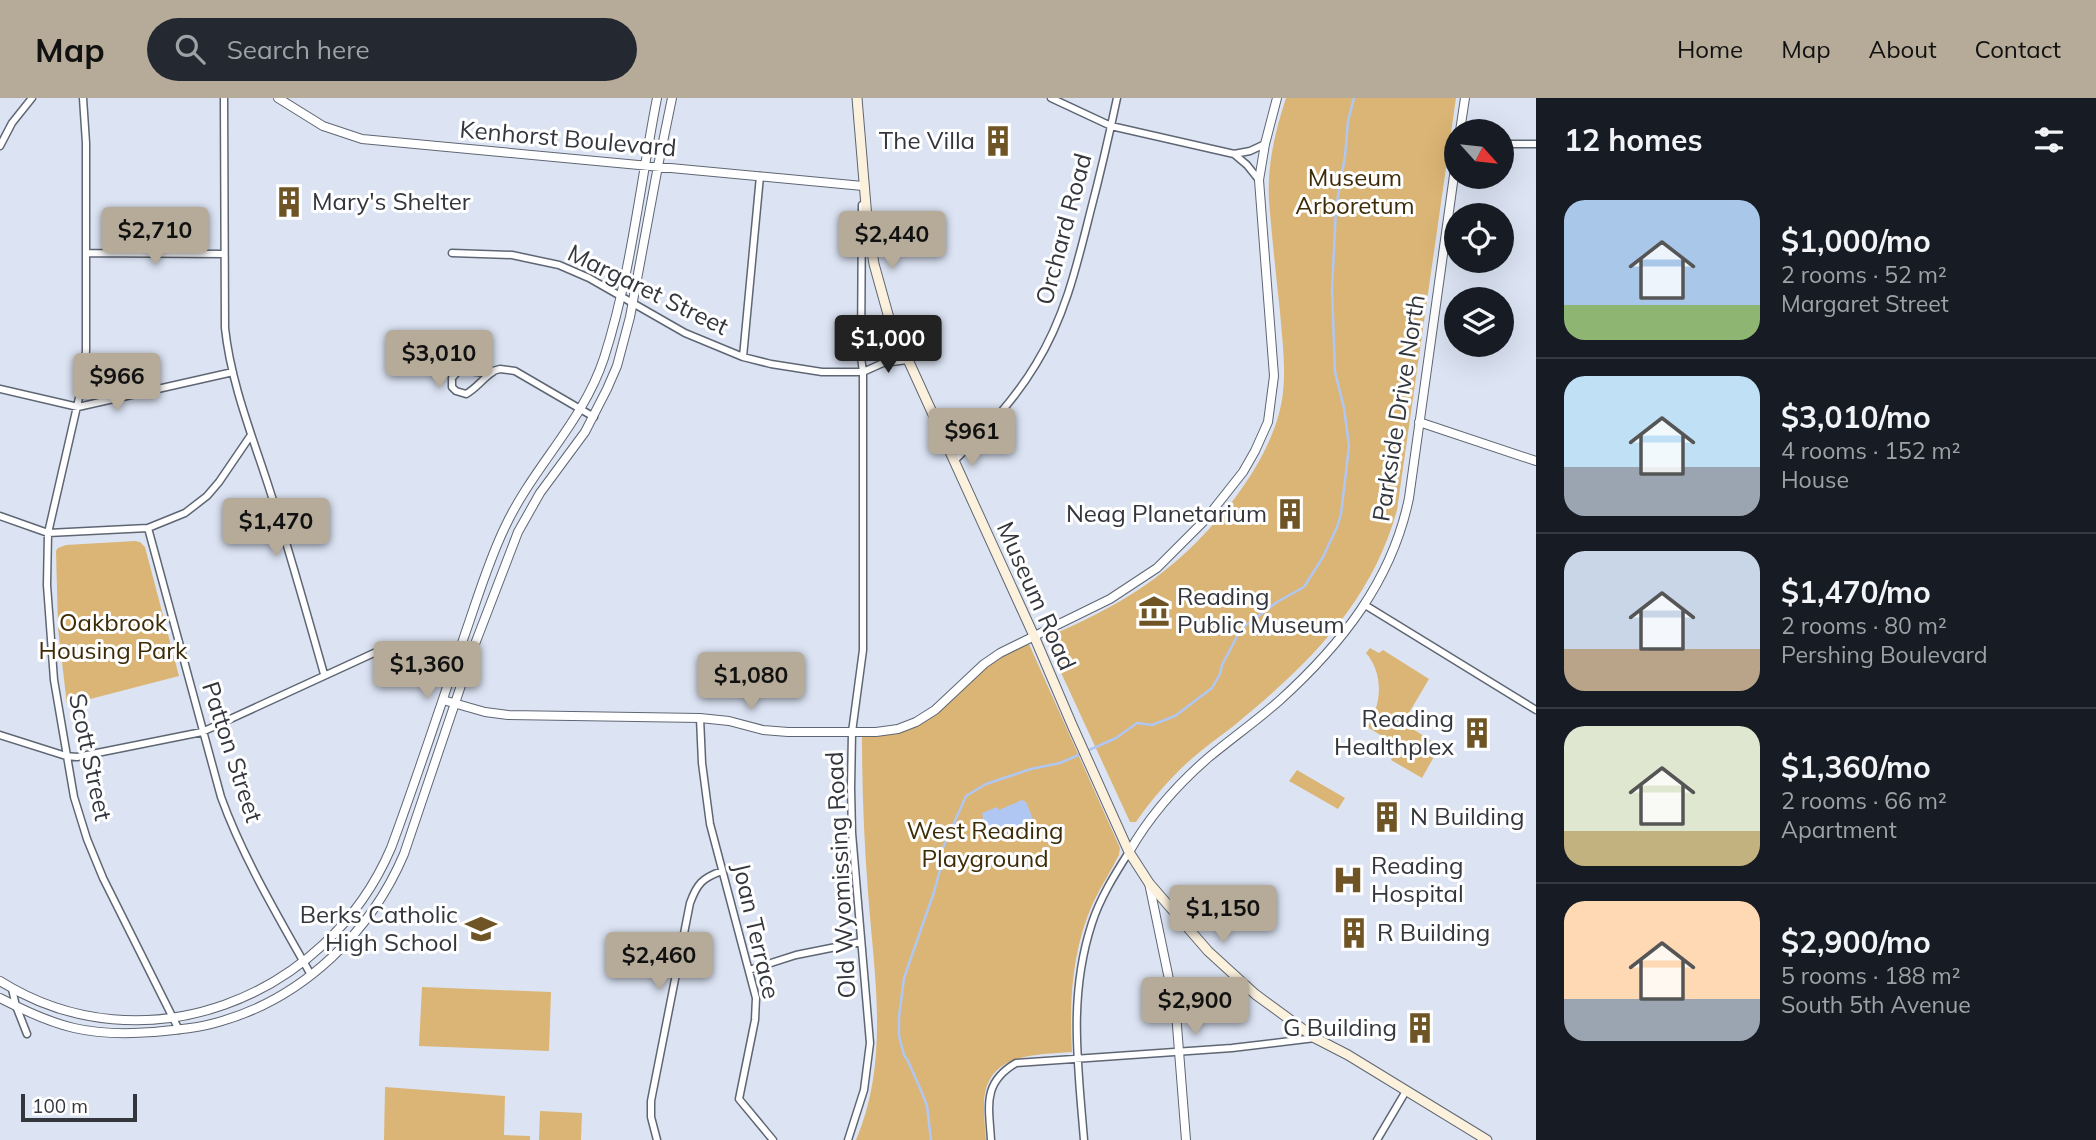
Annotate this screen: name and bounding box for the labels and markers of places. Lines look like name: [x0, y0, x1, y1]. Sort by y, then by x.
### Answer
building icon: The Villa: [981, 124, 1015, 158]
place label: The Villa: [879, 125, 975, 155]
building icon: Mary's Shelter: [272, 185, 306, 219]
place label: Mary's Shelter: [312, 186, 471, 216]
pin: $2,710: [98, 208, 212, 267]
pin: $2,440: [835, 212, 949, 271]
pin: $1,000: [831, 316, 945, 375]
pin: $3,010: [382, 330, 496, 390]
pin: $966: [76, 354, 158, 413]
pin: $961: [931, 408, 1013, 468]
building icon: Neag Planetarium: [1273, 497, 1307, 531]
pin: $1,470: [219, 498, 333, 558]
place label: Neag Planetarium: [1066, 498, 1267, 528]
place label: Reading Public Museum: [1177, 581, 1345, 639]
museum icon: Reading Public Museum: [1137, 594, 1171, 628]
pin: $1,360: [370, 642, 484, 701]
pin: $1,080: [694, 652, 808, 712]
place label: Reading Healthplex: [1334, 703, 1454, 761]
building icon: Reading Healthplex: [1460, 716, 1494, 750]
building icon: N Building: [1370, 800, 1404, 834]
place label: N Building: [1410, 801, 1524, 831]
place label: Reading Hospital: [1371, 850, 1464, 908]
hospital icon: Reading Hospital: [1331, 863, 1365, 897]
pin: $1,150: [1166, 886, 1280, 945]
place label: Berks Catholic High School: [300, 899, 458, 957]
school or university icon: Berks Catholic High School: [464, 912, 498, 946]
building icon: R Building: [1337, 916, 1371, 950]
place label: R Building: [1377, 917, 1490, 947]
pin: $2,460: [602, 932, 716, 992]
pin: $2,900: [1138, 978, 1252, 1037]
building icon: G Building: [1403, 1011, 1437, 1045]
place label: G Building: [1283, 1012, 1397, 1042]

